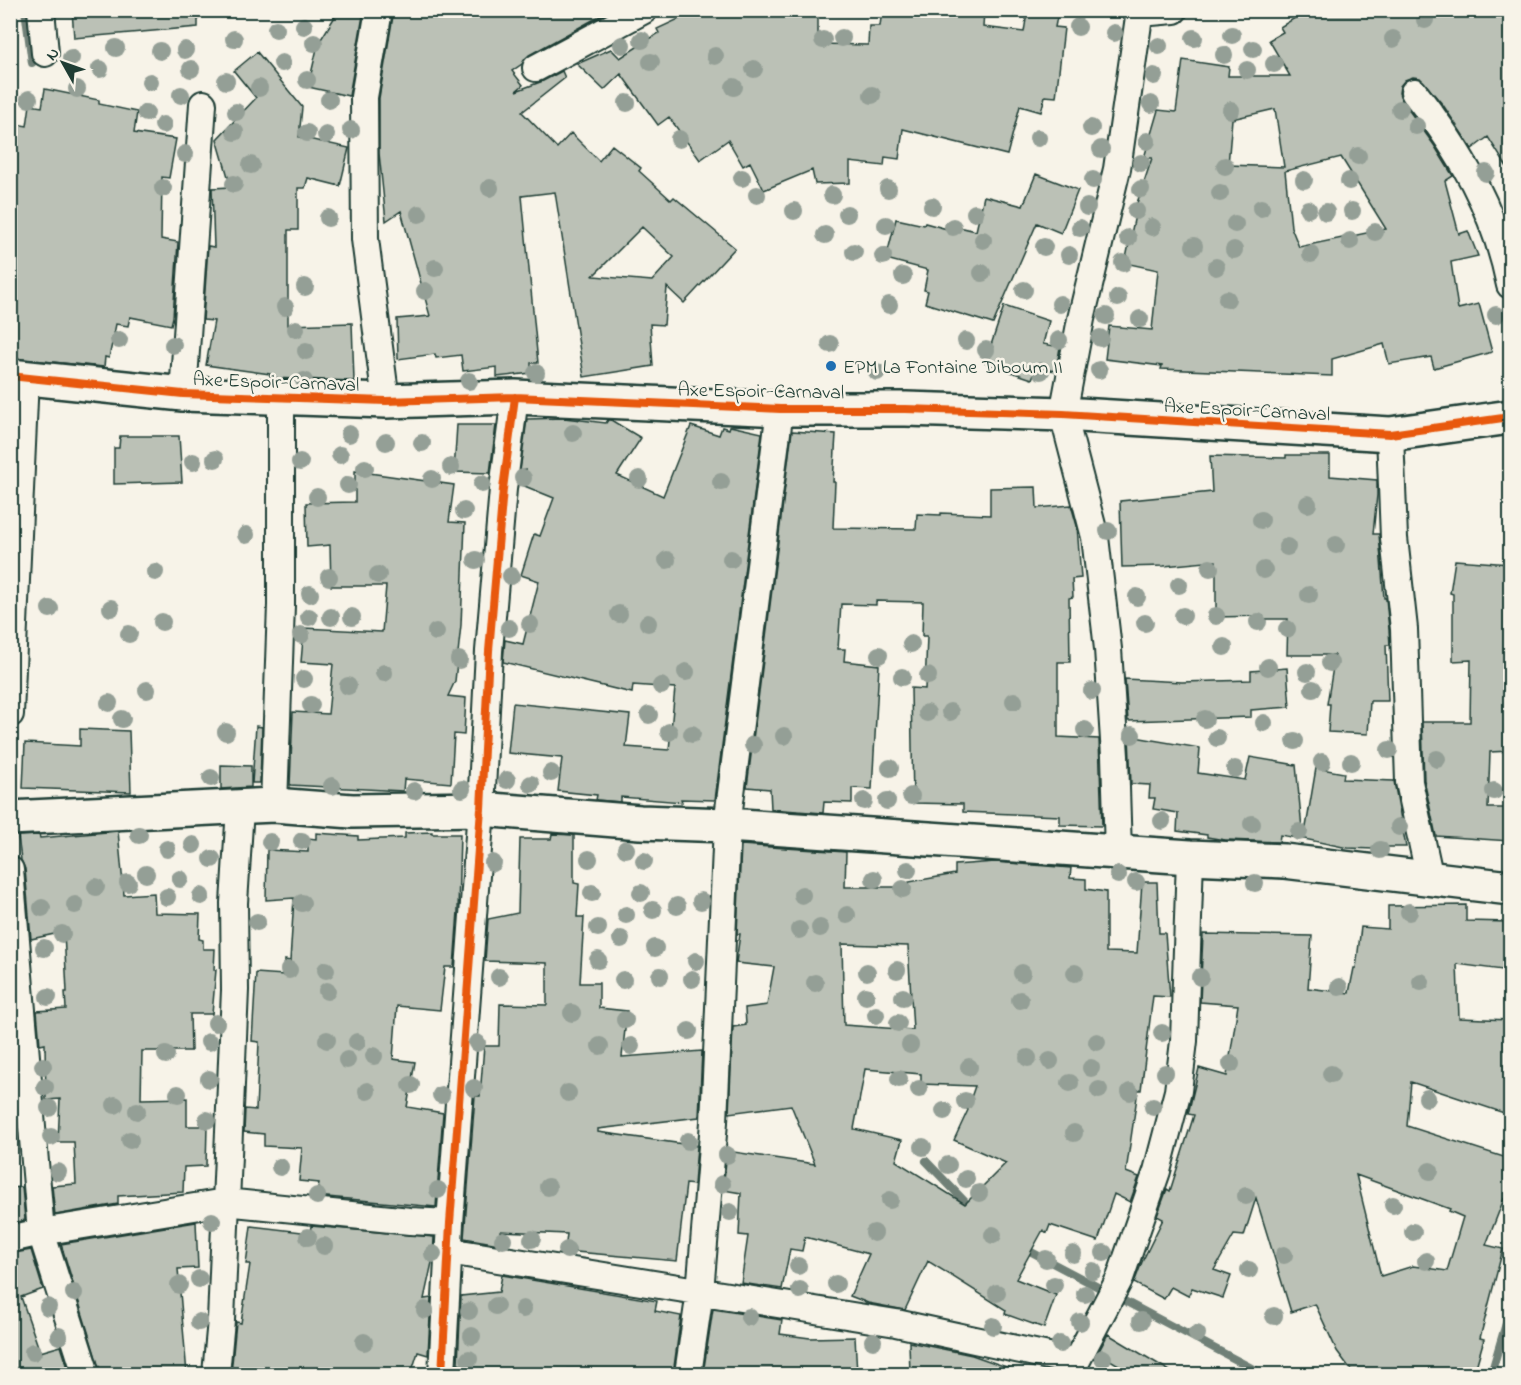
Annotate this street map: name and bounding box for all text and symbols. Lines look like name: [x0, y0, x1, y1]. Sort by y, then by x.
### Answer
north arrow: [33, 33, 93, 93]
text: N: [40, 43, 66, 66]
place label: EPM La Fontaine Diboum II: [843, 354, 1063, 383]
marker: EPM La Fontaine Diboum II: [824, 359, 838, 373]
street label: Axe Espoir-Carnaval: [192, 366, 360, 401]
street label: Axe Espoir-Carnaval: [677, 377, 845, 408]
street label: Axe Espoir-Carnaval: [1163, 393, 1331, 430]

